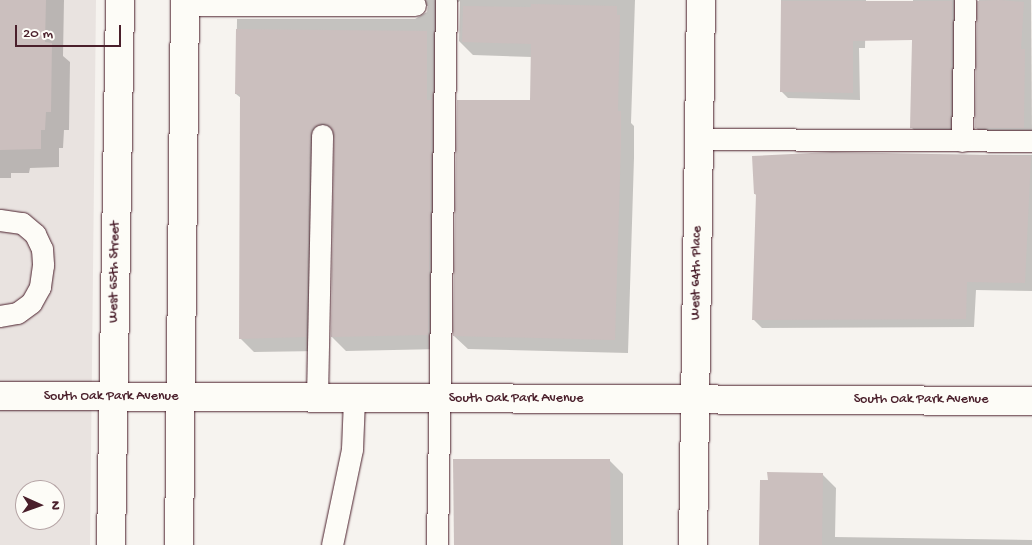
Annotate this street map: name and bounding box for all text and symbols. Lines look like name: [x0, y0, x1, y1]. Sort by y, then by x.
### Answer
scale bar: [18, 15, 124, 47]
text: 20 m: [23, 25, 53, 43]
street label: West 65th Street: [106, 221, 124, 323]
street label: West 64th Place: [688, 226, 706, 320]
street label: South Oak Park Avenue: [44, 389, 178, 405]
street label: South Oak Park Avenue: [449, 391, 583, 407]
street label: South Oak Park Avenue: [854, 392, 988, 408]
north arrow: [15, 480, 65, 530]
text: N: [46, 501, 63, 510]

